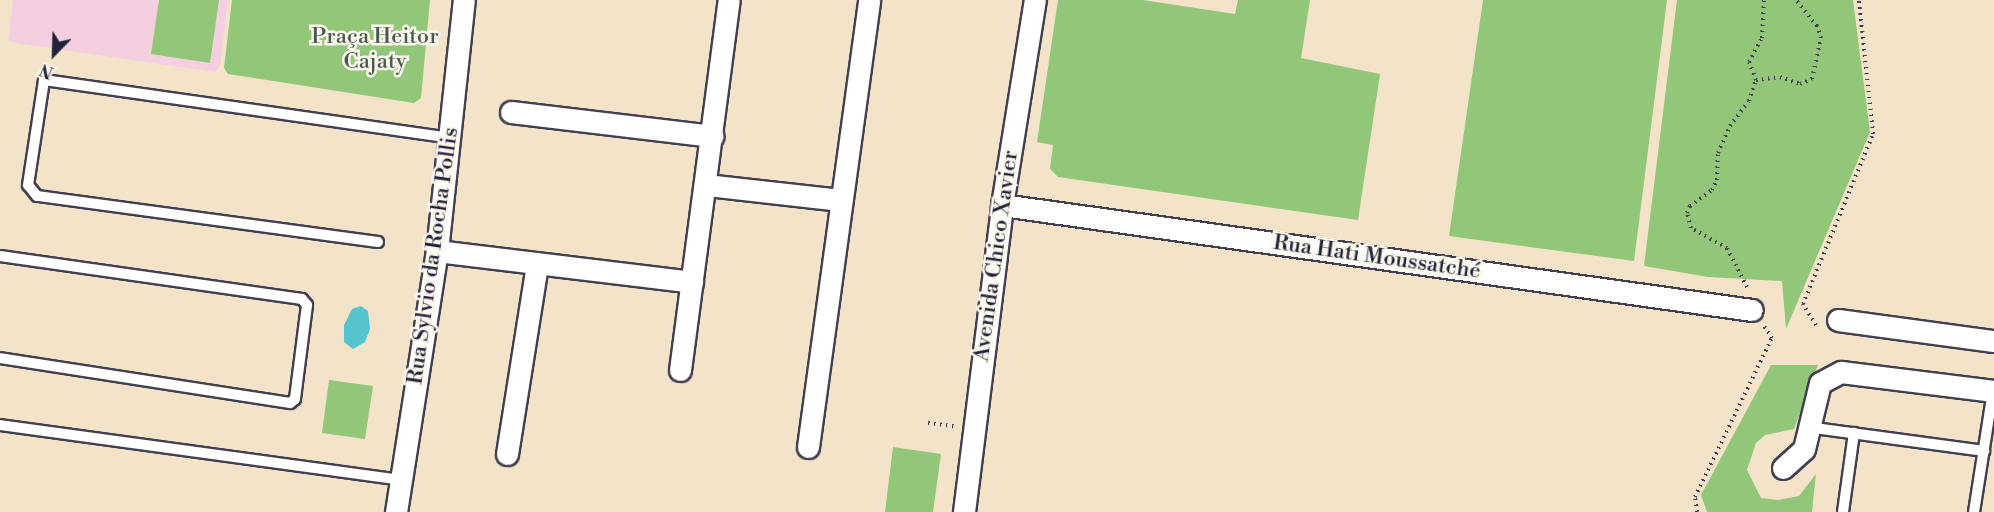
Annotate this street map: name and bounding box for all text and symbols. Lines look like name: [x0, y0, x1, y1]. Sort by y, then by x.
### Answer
park label: Praça Heitor Cajaty: [311, 23, 439, 74]
north arrow: [24, 24, 84, 84]
text: N: [37, 59, 57, 82]
street label: Rua Sylvio da Rocha Pollis: [402, 126, 464, 386]
street label: Avenida Chico Xavier: [968, 149, 1024, 363]
street label: Rua Hati Moussatché: [1272, 229, 1482, 285]

